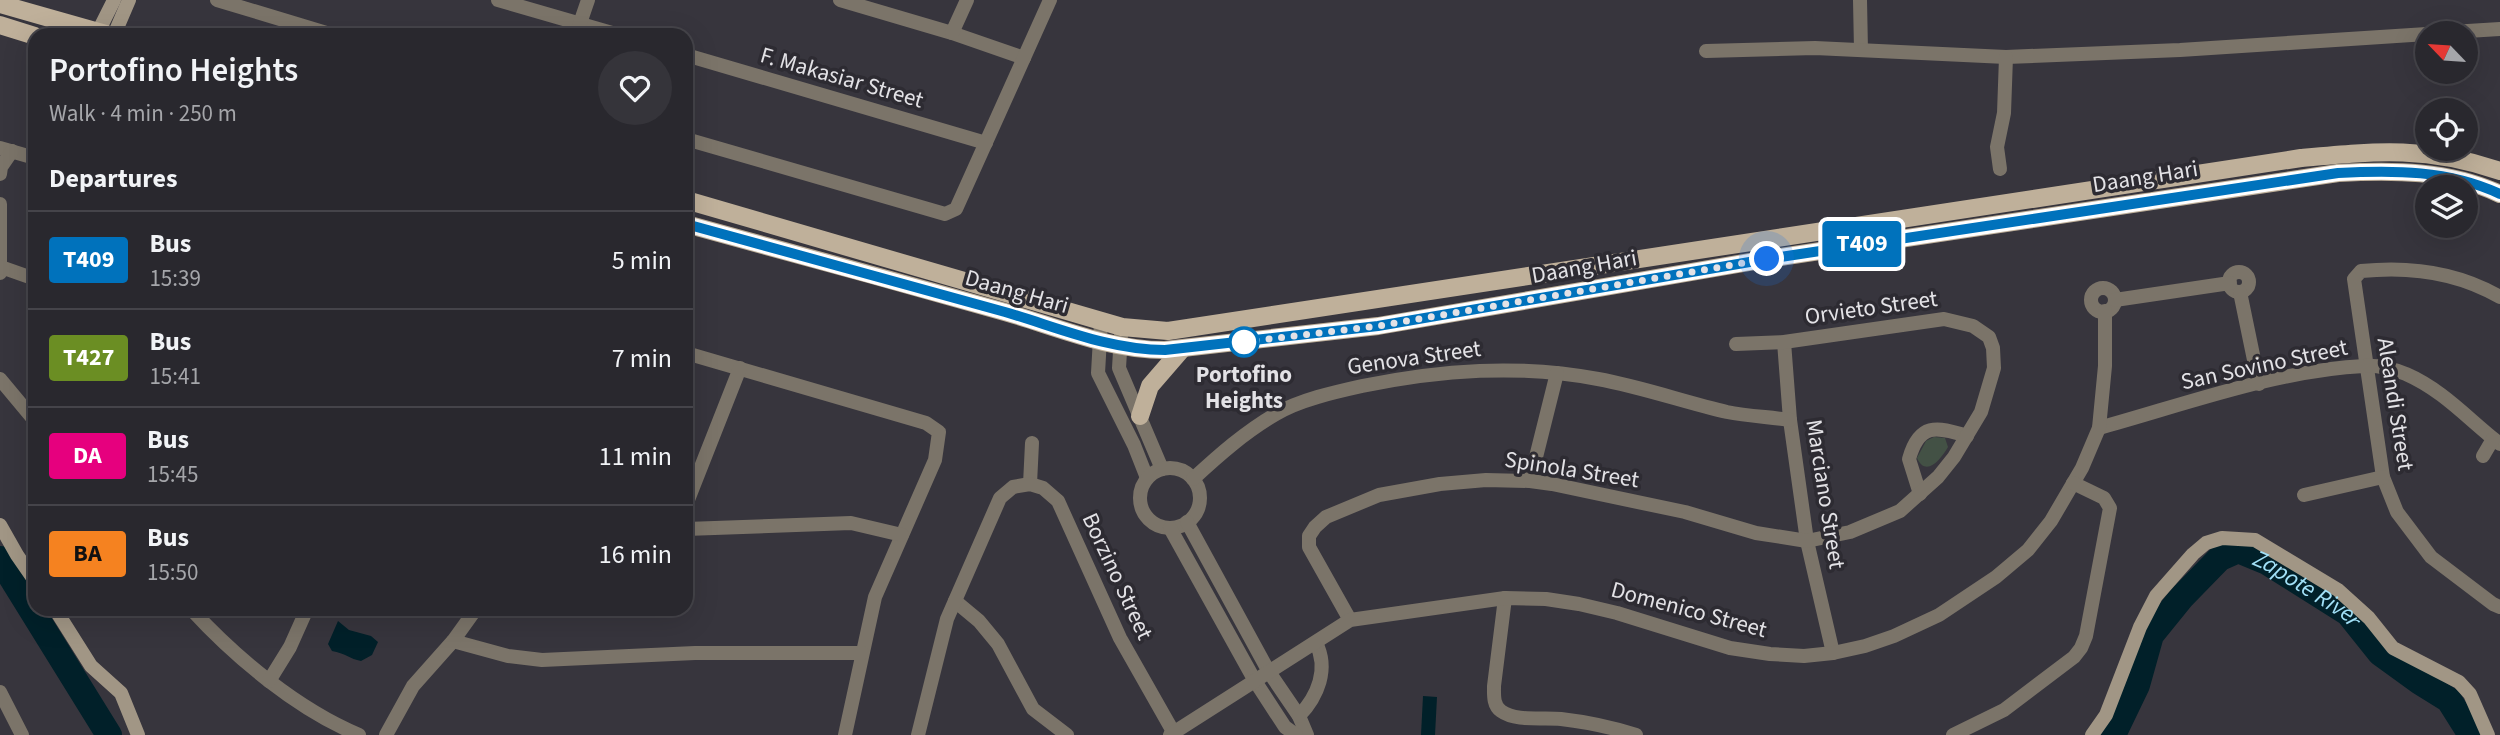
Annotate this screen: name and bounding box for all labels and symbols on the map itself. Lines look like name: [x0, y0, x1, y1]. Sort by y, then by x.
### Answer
north arrow: [2415, 21, 2478, 84]
street label: F. Makasiar Street: [756, 38, 927, 117]
street label: Daang Hari: [2090, 152, 2200, 201]
line badge: T409: [1813, 221, 1911, 267]
street label: Daang Hari: [1529, 241, 1639, 292]
your location: [1749, 241, 1784, 276]
street label: Daang Hari: [961, 261, 1073, 322]
street label: Orvieto Street: [1803, 282, 1940, 333]
marker: Portofino Heights: [1229, 327, 1259, 357]
street label: San Sovino Street: [2178, 331, 2351, 398]
street label: Genova Street: [1345, 332, 1483, 383]
street label: Aleandi Street: [2369, 335, 2422, 473]
place label: Portofino Heights: [1196, 358, 1292, 417]
street label: Marciano Street: [1797, 417, 1854, 571]
street label: Spinola Street: [1502, 443, 1642, 496]
street label: Borzino Street: [1074, 507, 1161, 645]
water label: Zapote River: [2247, 541, 2371, 636]
street label: Domenico Street: [1607, 573, 1771, 646]

